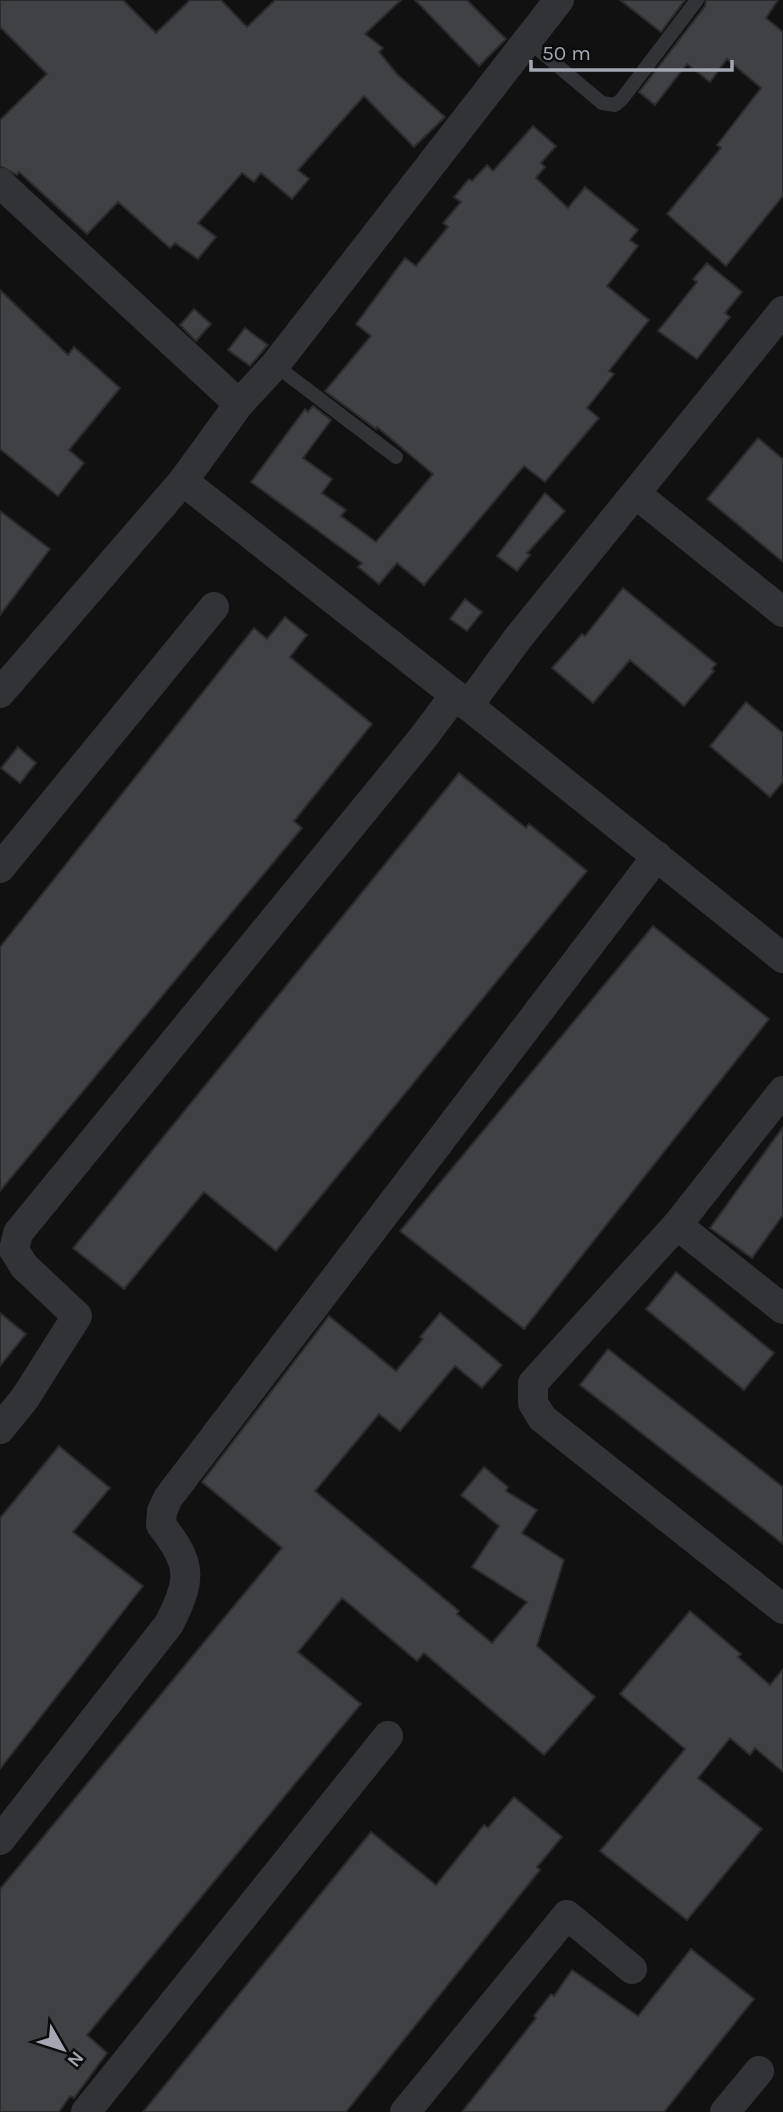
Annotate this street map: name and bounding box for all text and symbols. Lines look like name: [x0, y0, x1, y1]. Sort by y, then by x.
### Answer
scale bar: [531, 28, 732, 72]
text: 50 m: [542, 41, 591, 65]
north arrow: [28, 2014, 98, 2084]
text: N: [63, 2047, 88, 2071]

